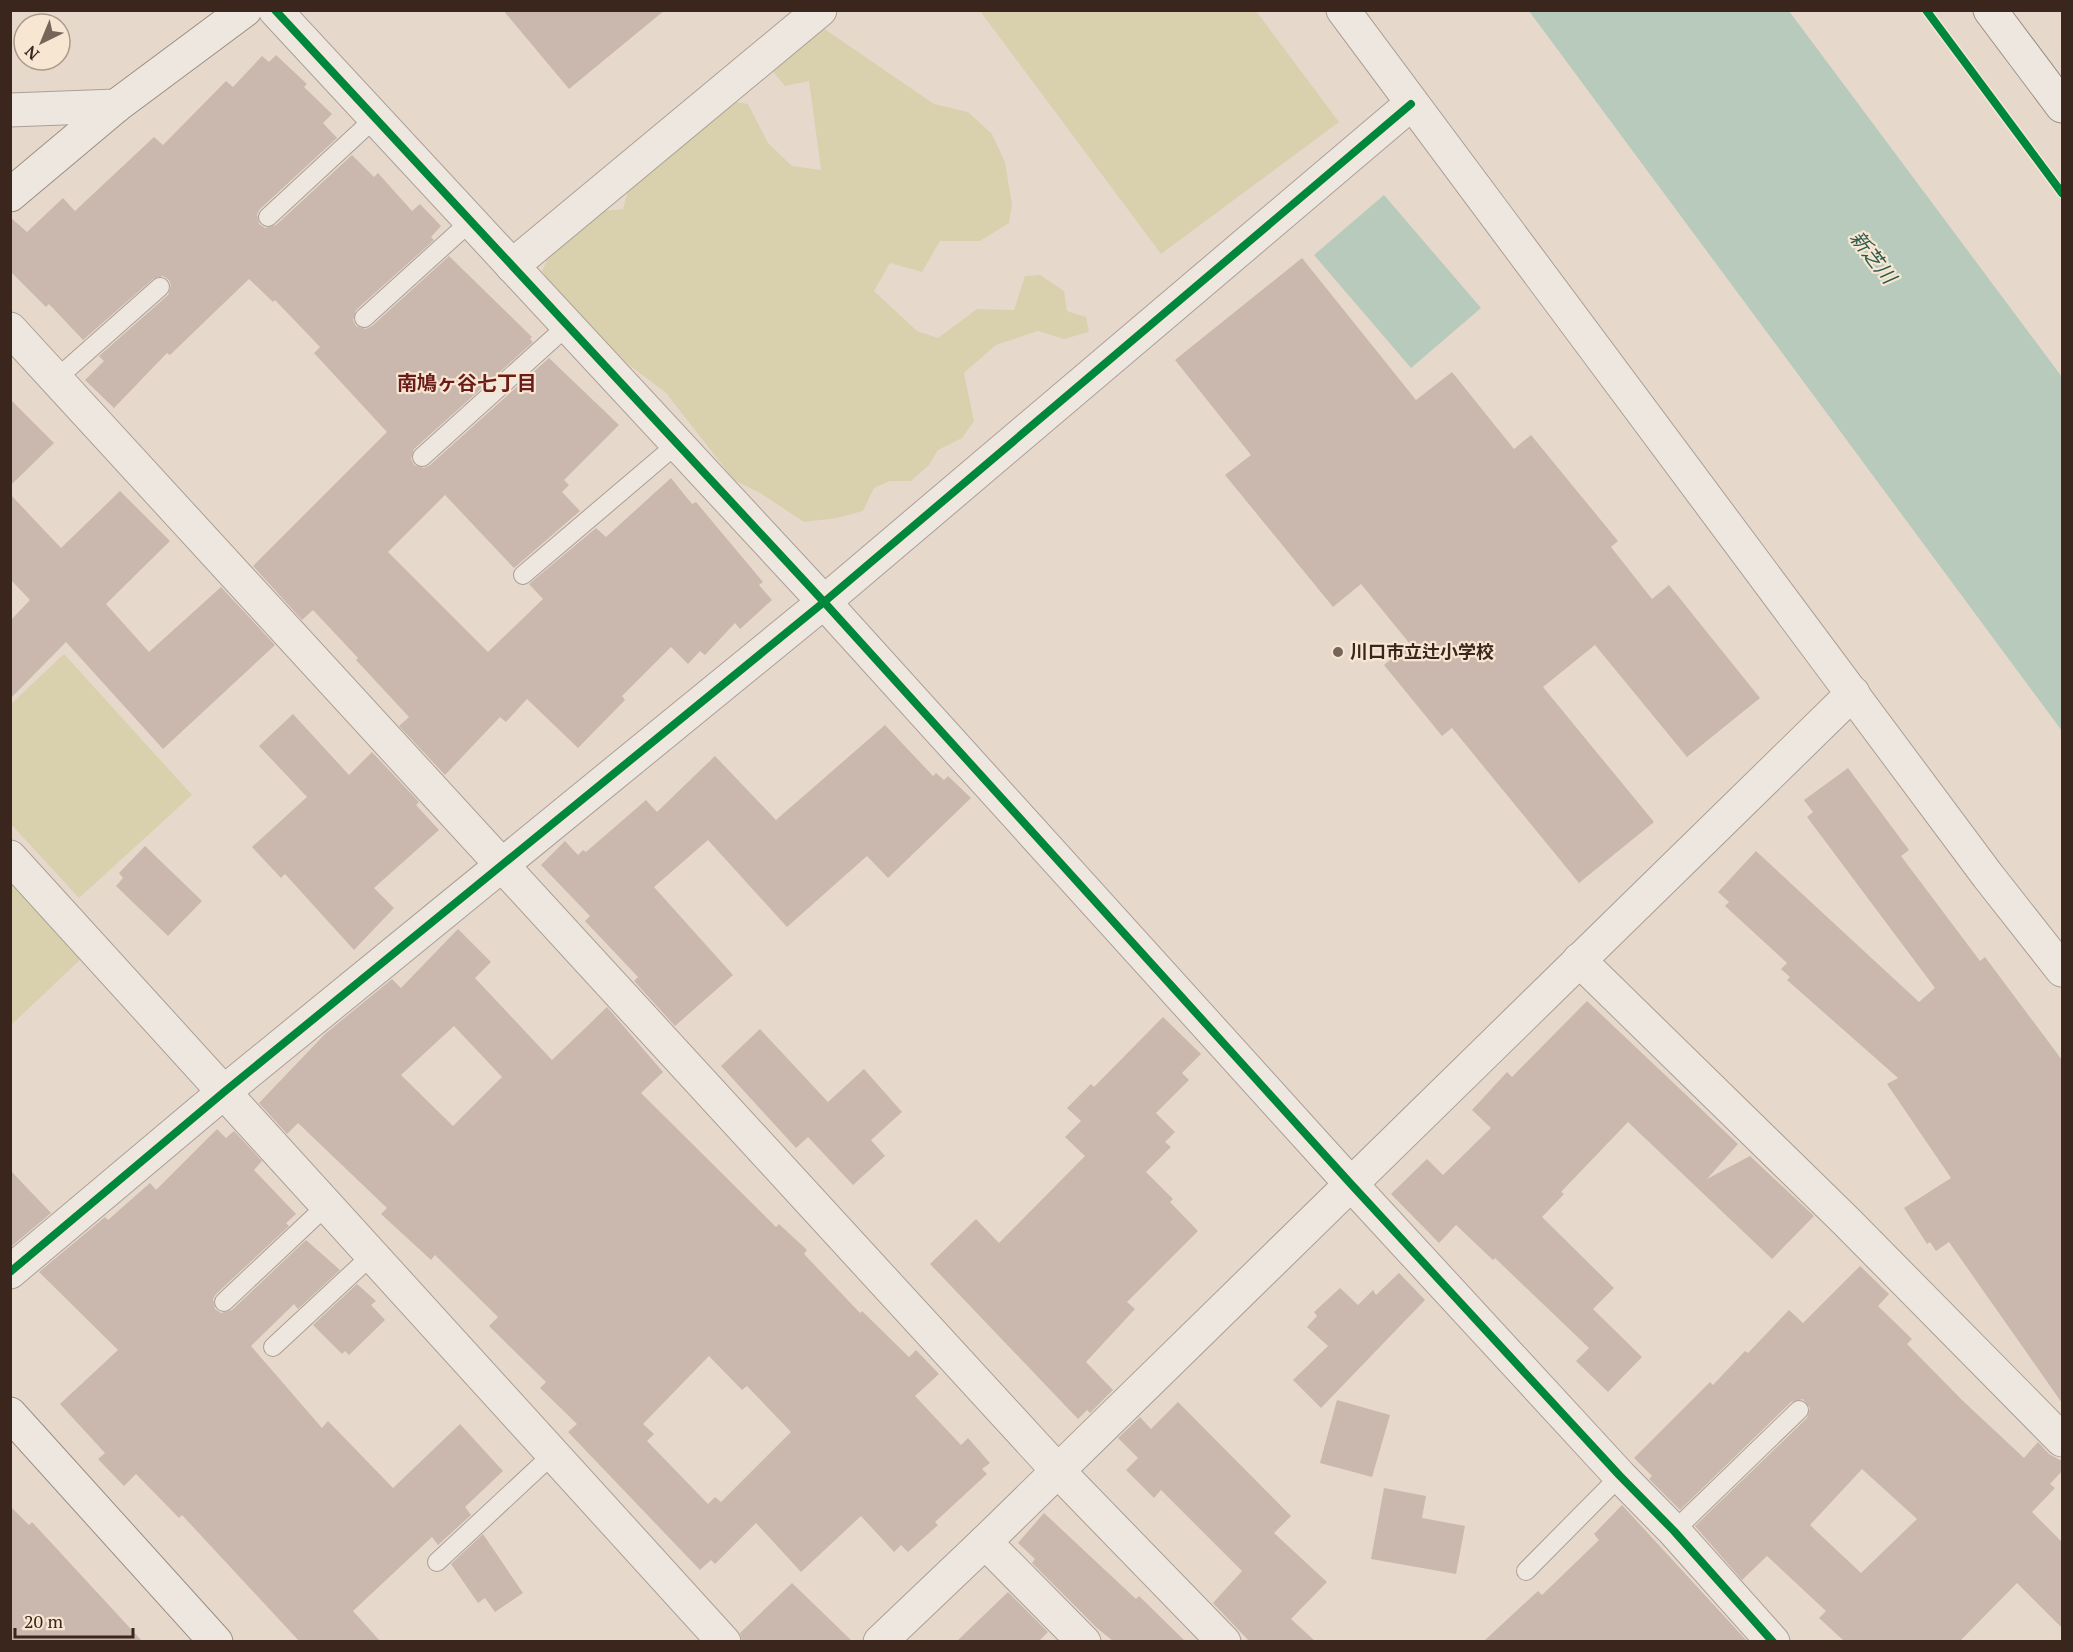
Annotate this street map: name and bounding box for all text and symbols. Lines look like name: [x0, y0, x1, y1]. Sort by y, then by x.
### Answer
north arrow: [12, 12, 72, 72]
text: N: [20, 41, 44, 65]
water label: 新芝川: [1844, 225, 1904, 290]
district label: 南鳩ヶ谷七丁目: [397, 369, 537, 396]
place label: 川口市立辻小学校: [1350, 639, 1494, 663]
marker: 川口市立辻小学校: [1331, 645, 1345, 659]
scale bar: [15, 1601, 134, 1639]
text: 20 m: [24, 1609, 64, 1633]

